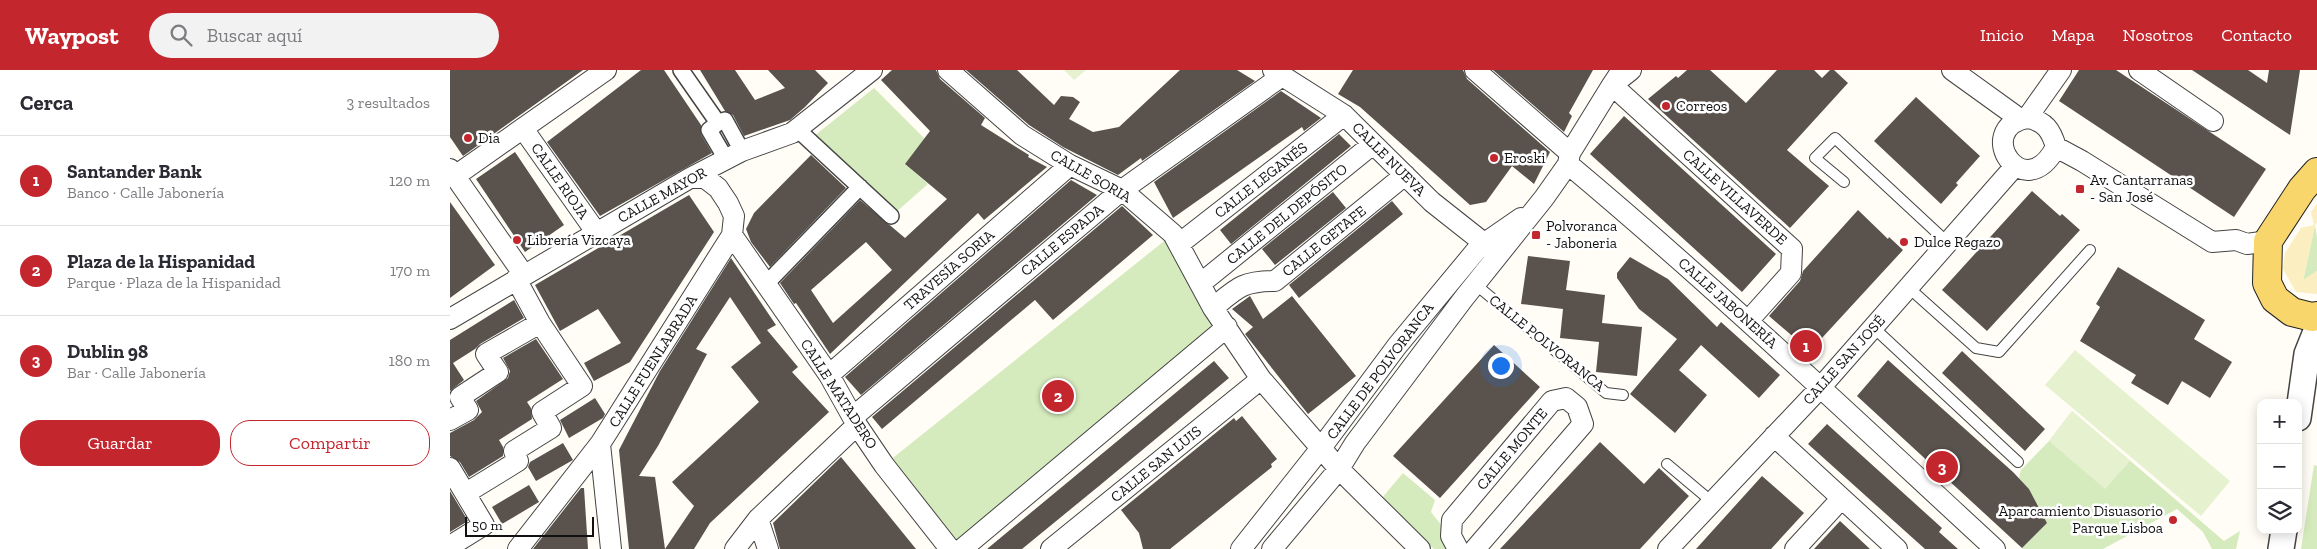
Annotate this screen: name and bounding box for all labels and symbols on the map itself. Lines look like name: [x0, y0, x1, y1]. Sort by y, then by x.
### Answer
place label: Correos: [1676, 97, 1727, 115]
marker: Correos: [1660, 100, 1672, 112]
street label: CALLE NUEVA: [1348, 118, 1430, 200]
place label: Dia: [478, 129, 500, 147]
marker: Dia: [462, 132, 474, 144]
street label: CALLE LEGANÉS: [1211, 138, 1311, 222]
street label: CALLE RIOJA: [527, 140, 593, 223]
street label: CALLE VILLAVERDE: [1679, 145, 1791, 249]
street label: CALLE SORIA: [1047, 146, 1135, 207]
place label: Eroski: [1504, 149, 1545, 167]
marker: Eroski: [1488, 152, 1500, 164]
street label: CALLE DEL DEPÓSITO: [1223, 160, 1351, 268]
street label: CALLE MAYOR: [615, 163, 710, 227]
place label: Av. Cantarranas - San José: [2090, 171, 2193, 206]
marker: Av. Cantarranas - San José: [2074, 183, 2086, 195]
street label: CALLE ESPADA: [1017, 200, 1107, 280]
street label: CALLE GETAFE: [1278, 202, 1370, 280]
place label: Polvoranca - Jaboneria: [1546, 217, 1617, 252]
street label: TRAVESÍA SORIA: [900, 226, 998, 314]
marker: Polvoranca - Jaboneria: [1530, 229, 1542, 241]
place label: Librería Vizcaya: [527, 231, 631, 249]
place label: Dulce Regazo: [1914, 233, 2001, 251]
marker: Librería Vizcaya: [511, 234, 523, 246]
marker: Dulce Regazo: [1898, 236, 1910, 248]
street label: CALLE JABONERÍA: [1675, 254, 1782, 352]
street label: CALLE FUENLABRADA: [605, 291, 701, 431]
street label: CALLE POLVORANCA: [1485, 291, 1609, 395]
street label: CALLE DE POLVORANCA: [1323, 299, 1437, 443]
street label: CALLE SAN JOSÉ: [1799, 311, 1889, 408]
pin: 1: [1790, 327, 1822, 365]
street label: CALLE MATADERO: [797, 336, 881, 452]
your location: [1488, 353, 1514, 379]
pin: 2: [1042, 377, 1074, 415]
street label: CALLE MONTE: [1473, 404, 1551, 493]
street label: CALLE SAN LUIS: [1107, 422, 1205, 506]
pin: 3: [1926, 448, 1958, 486]
place label: Aparcamiento Disuasorio Parque Lisboa: [1998, 502, 2163, 537]
scale bar: [465, 514, 594, 537]
marker: Aparcamiento Disuasorio Parque Lisboa: [2167, 514, 2179, 526]

